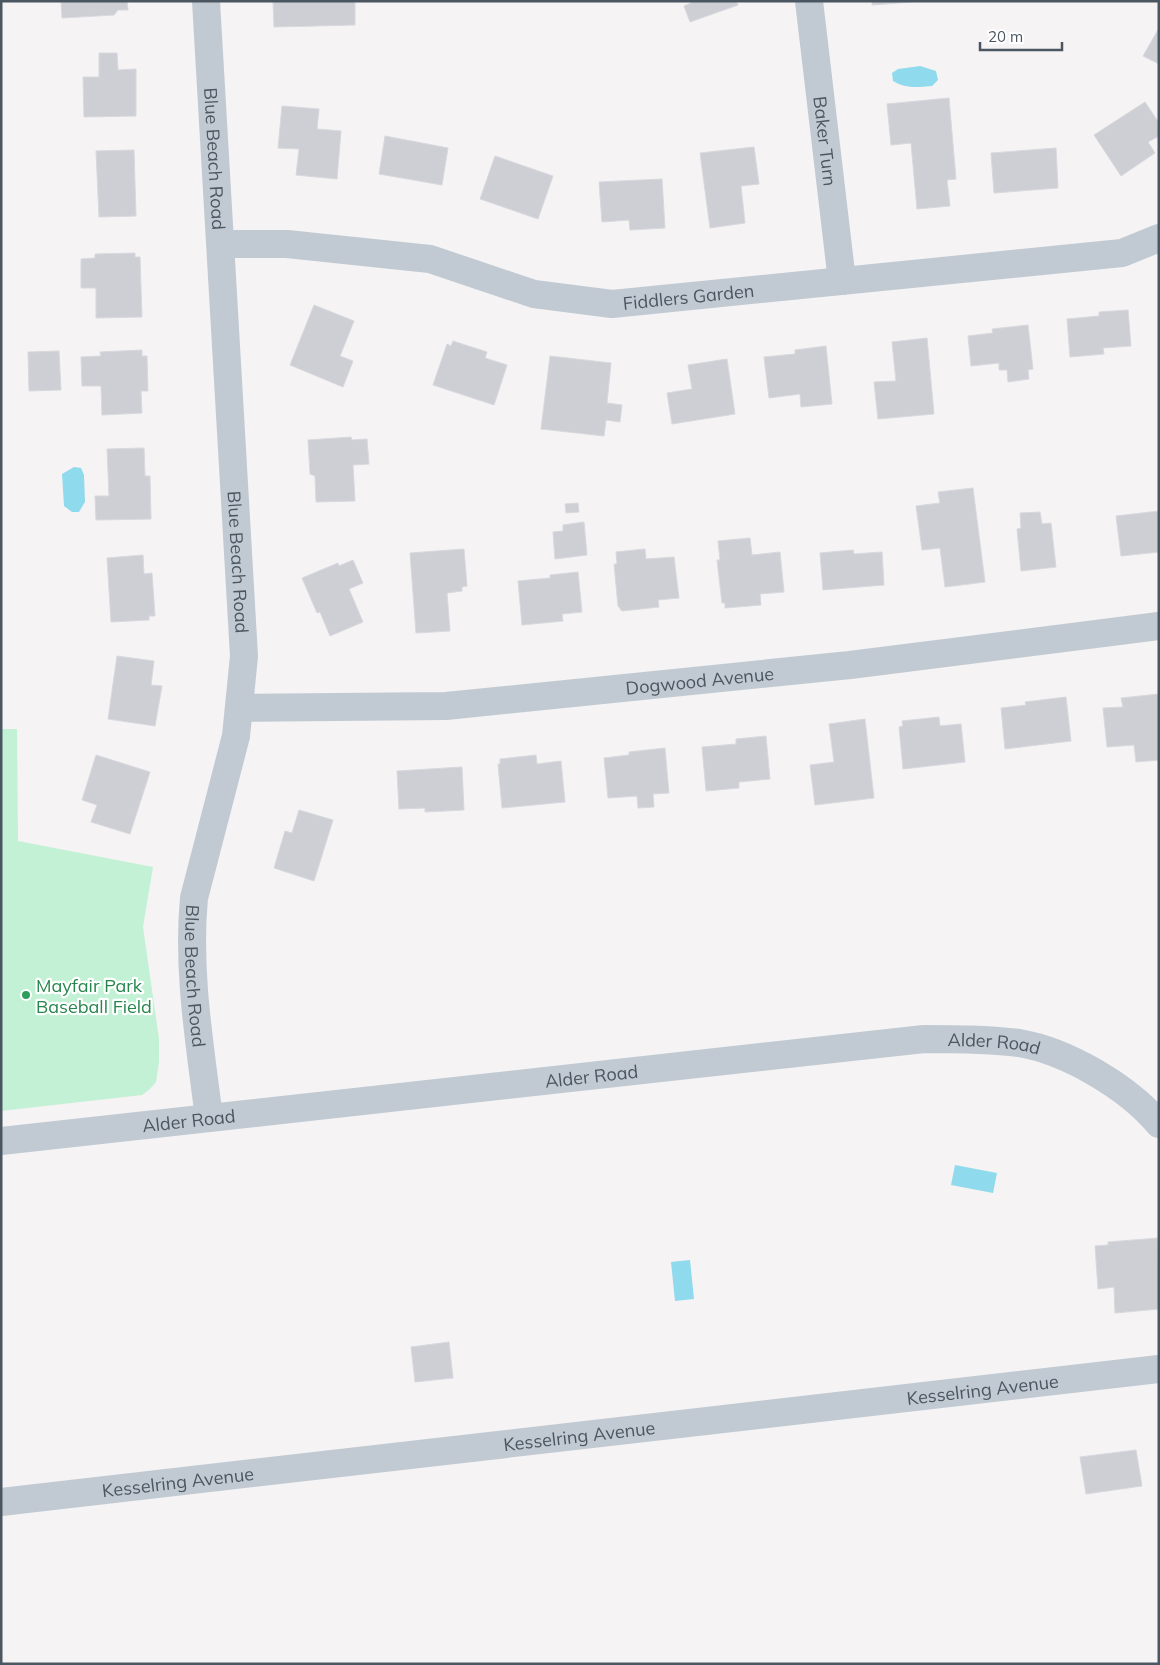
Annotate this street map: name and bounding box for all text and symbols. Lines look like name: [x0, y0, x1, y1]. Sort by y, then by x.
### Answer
scale bar: [980, 20, 1062, 52]
text: 20 m: [988, 27, 1023, 46]
street label: Blue Beach Road: [200, 87, 231, 231]
street label: Baker Turn: [809, 95, 842, 187]
street label: Fiddlers Garden: [622, 278, 755, 314]
street label: Blue Beach Road: [223, 490, 254, 634]
street label: Dogwood Avenue: [624, 661, 775, 699]
street label: Blue Beach Road: [180, 904, 211, 1048]
place label: Mayfair Park Baseball Field: [36, 974, 152, 1018]
marker: Mayfair Park Baseball Field: [20, 989, 32, 1001]
street label: Alder Road: [948, 1028, 1043, 1059]
street label: Alder Road: [544, 1059, 639, 1092]
street label: Alder Road: [141, 1104, 237, 1137]
street label: Kesselring Avenue: [905, 1369, 1060, 1409]
street label: Kesselring Avenue: [502, 1415, 656, 1456]
street label: Kesselring Avenue: [101, 1462, 255, 1502]

